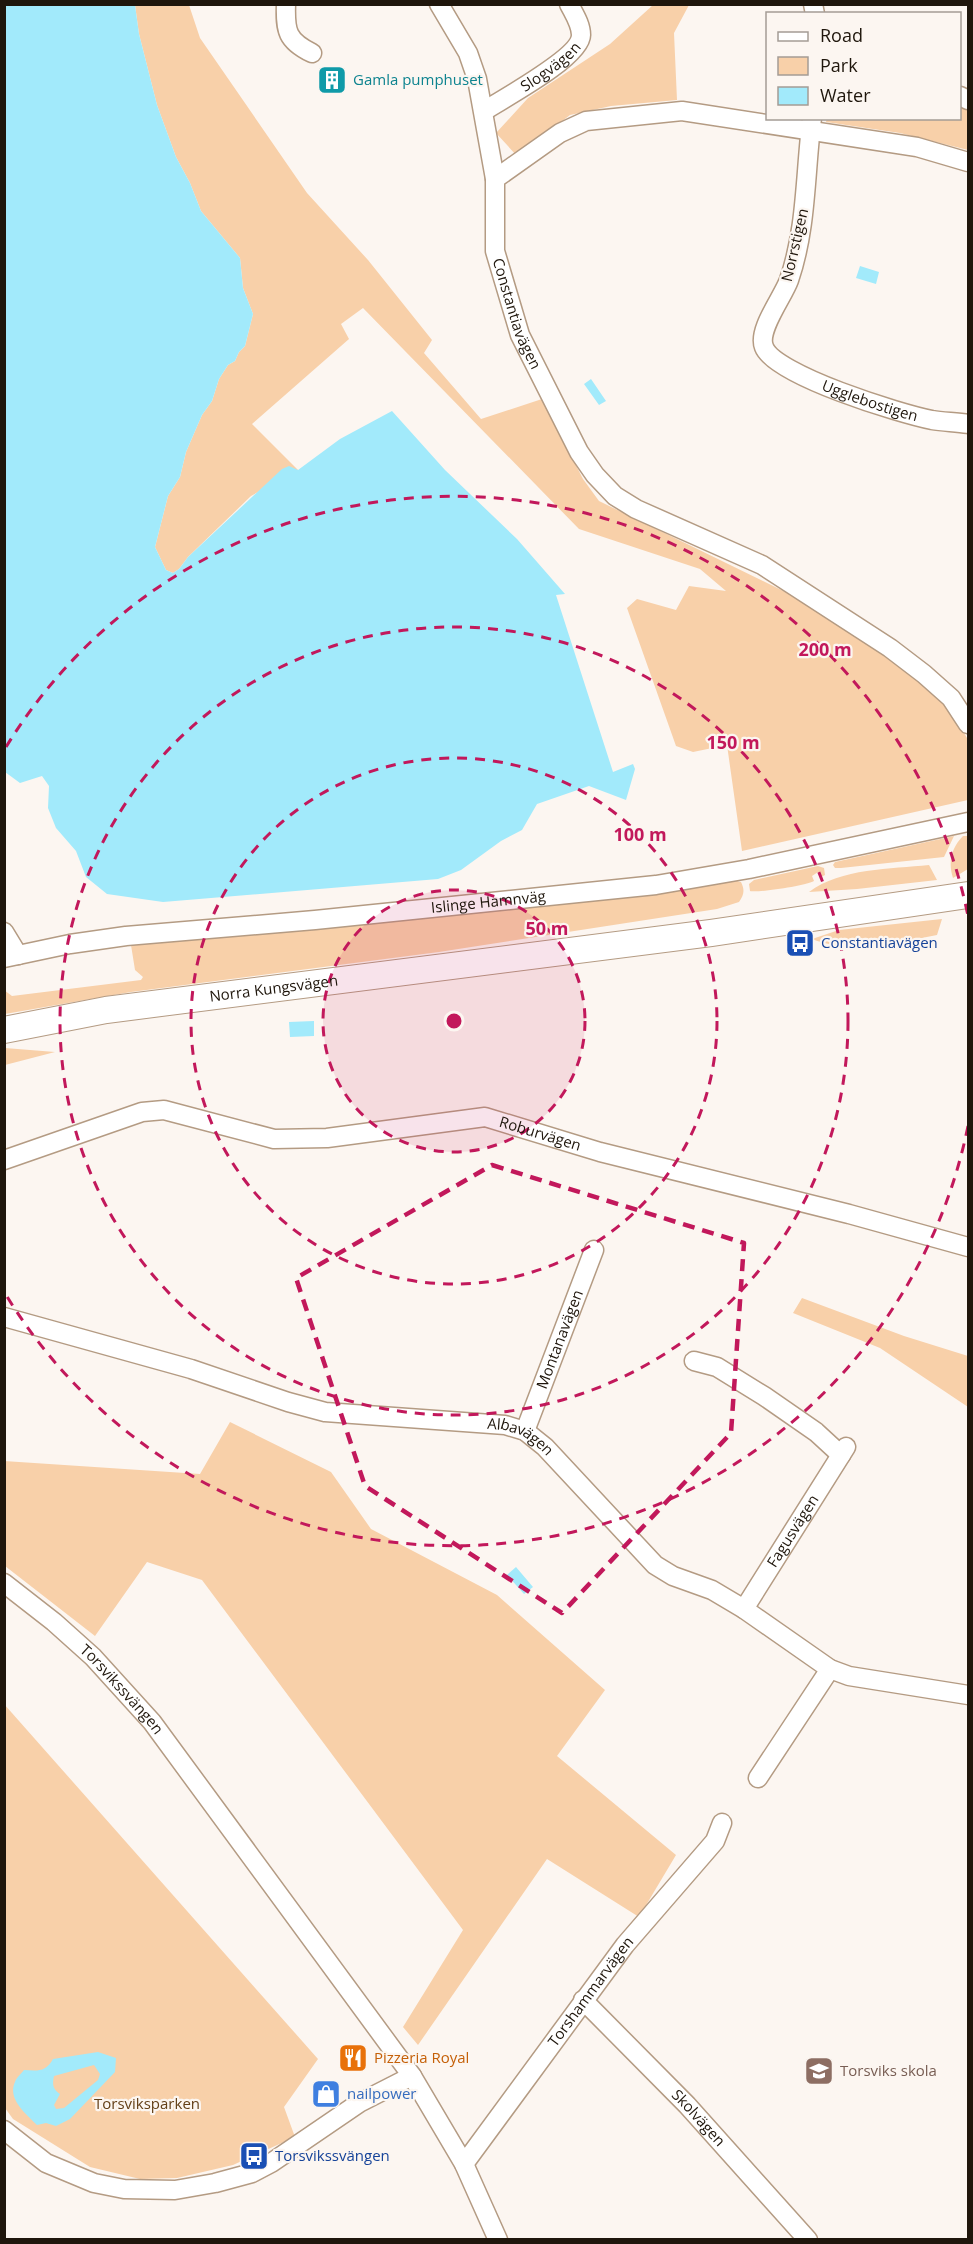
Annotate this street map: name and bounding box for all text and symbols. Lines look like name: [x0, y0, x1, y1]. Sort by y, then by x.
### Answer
legend: [766, 12, 961, 120]
text: Road: [820, 23, 863, 47]
street label: Slogvägen: [516, 37, 585, 96]
text: Park: [820, 53, 858, 77]
building icon: Gamla pumphuset: [316, 64, 348, 96]
place label: Gamla pumphuset: [353, 69, 483, 89]
text: Water: [820, 83, 871, 107]
street label: Norrstigen: [776, 206, 812, 283]
street label: Constantiavägen: [489, 255, 547, 372]
street label: Ugglebostigen: [819, 375, 920, 425]
text: 200 m: [798, 637, 852, 661]
text: 150 m: [706, 730, 760, 754]
text: 100 m: [613, 822, 667, 846]
street label: Islinge Hamnväg: [430, 885, 547, 917]
text: 50 m: [526, 916, 568, 940]
bus stop icon: Constantiavägen: [784, 927, 816, 959]
place label: Constantiavägen: [821, 932, 938, 952]
street label: Norra Kungsvägen: [208, 970, 339, 1006]
centre of rings: [444, 1011, 464, 1031]
street label: Roburvägen: [497, 1111, 584, 1155]
street label: Montanavägen: [531, 1287, 587, 1392]
street label: Albavägen: [487, 1413, 559, 1459]
street label: Fagusvägen: [762, 1490, 823, 1571]
street label: Torsvikssvängen: [76, 1639, 168, 1738]
street label: Torshammarvägen: [543, 1932, 637, 2050]
restaurant icon: Pizzeria Royal: [337, 2042, 369, 2074]
place label: Pizzeria Royal: [374, 2047, 469, 2067]
school or university icon: Torsviks skola: [803, 2055, 835, 2087]
place label: Torsviks skola: [840, 2060, 937, 2080]
shop icon: nailpower: [310, 2078, 342, 2110]
place label: nailpower: [347, 2083, 417, 2103]
street label: Skolvägen: [668, 2084, 730, 2150]
park label: Torsviksparken: [94, 2093, 200, 2113]
bus stop icon: Torsvikssvängen: [238, 2140, 270, 2172]
place label: Torsvikssvängen: [275, 2145, 390, 2165]

